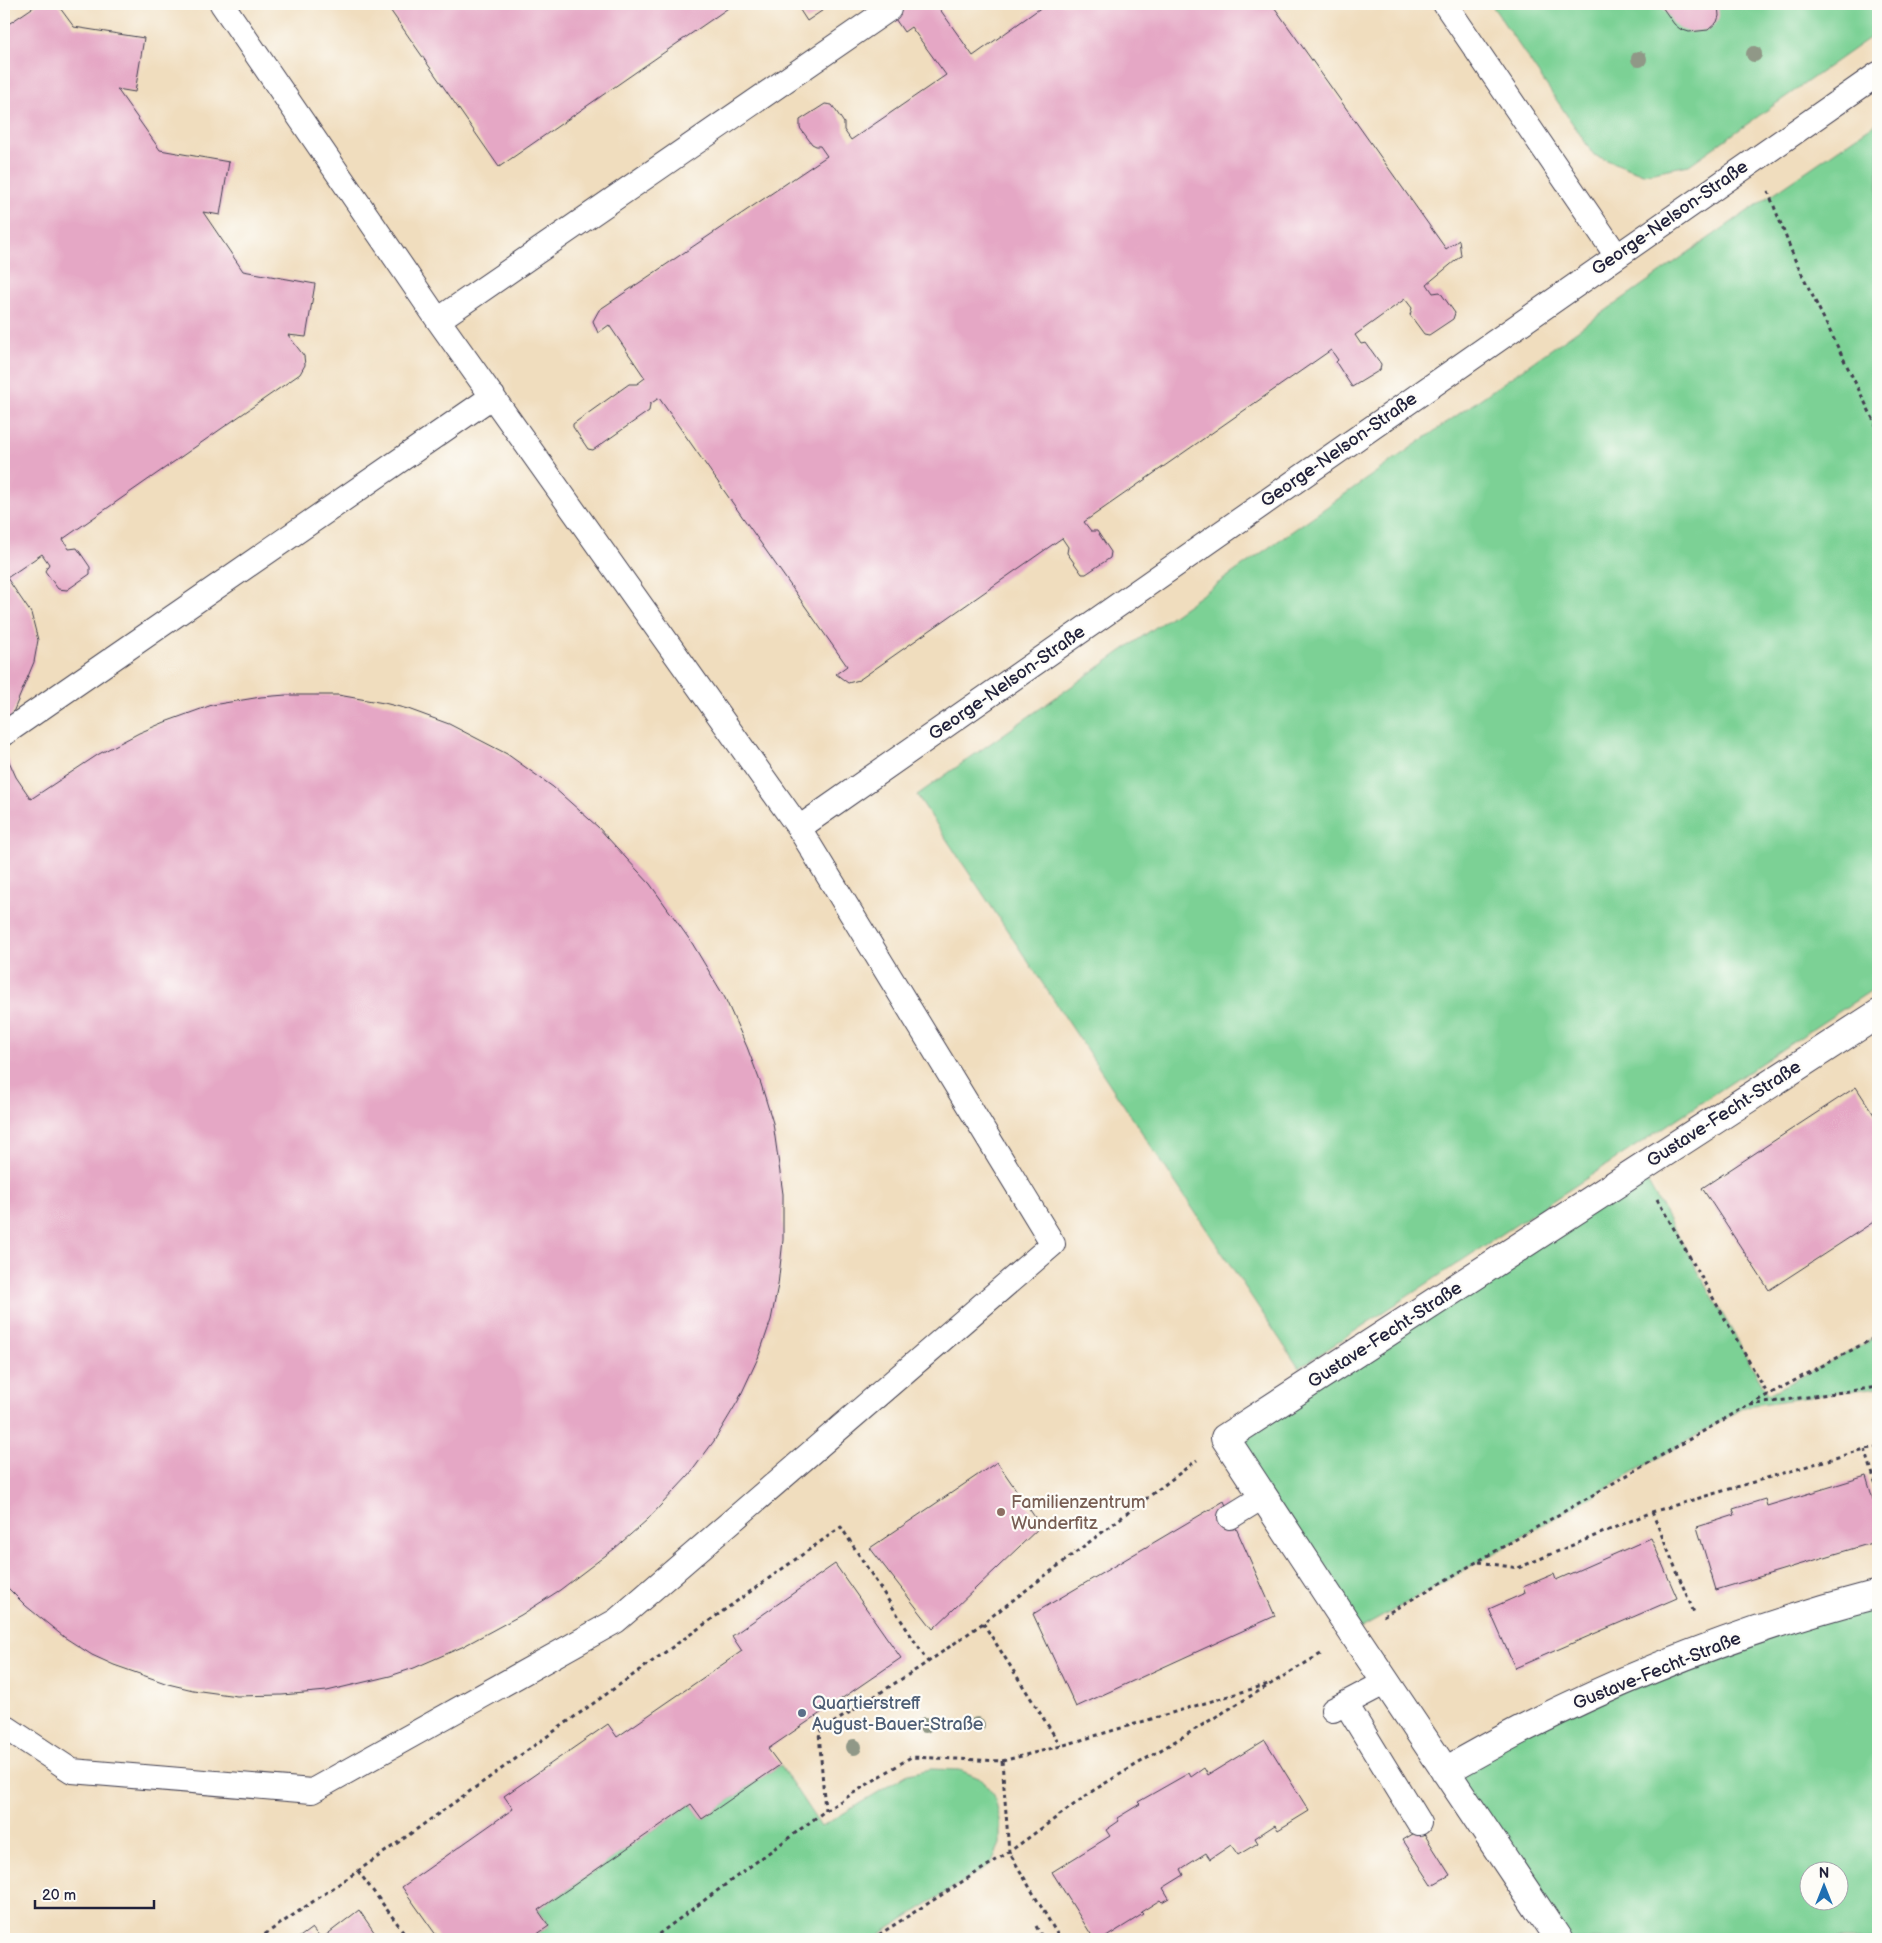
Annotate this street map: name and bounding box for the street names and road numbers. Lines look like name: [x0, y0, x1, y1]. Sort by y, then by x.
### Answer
street label: George-Nelson-Straße: [1588, 156, 1752, 280]
street label: George-Nelson-Straße: [1257, 388, 1421, 512]
street label: George-Nelson-Straße: [925, 621, 1089, 745]
street label: Gustave-Fecht-Straße: [1643, 1056, 1805, 1172]
street label: Gustave-Fecht-Straße: [1304, 1277, 1466, 1393]
street label: Gustave-Fecht-Straße: [1570, 1628, 1744, 1714]

